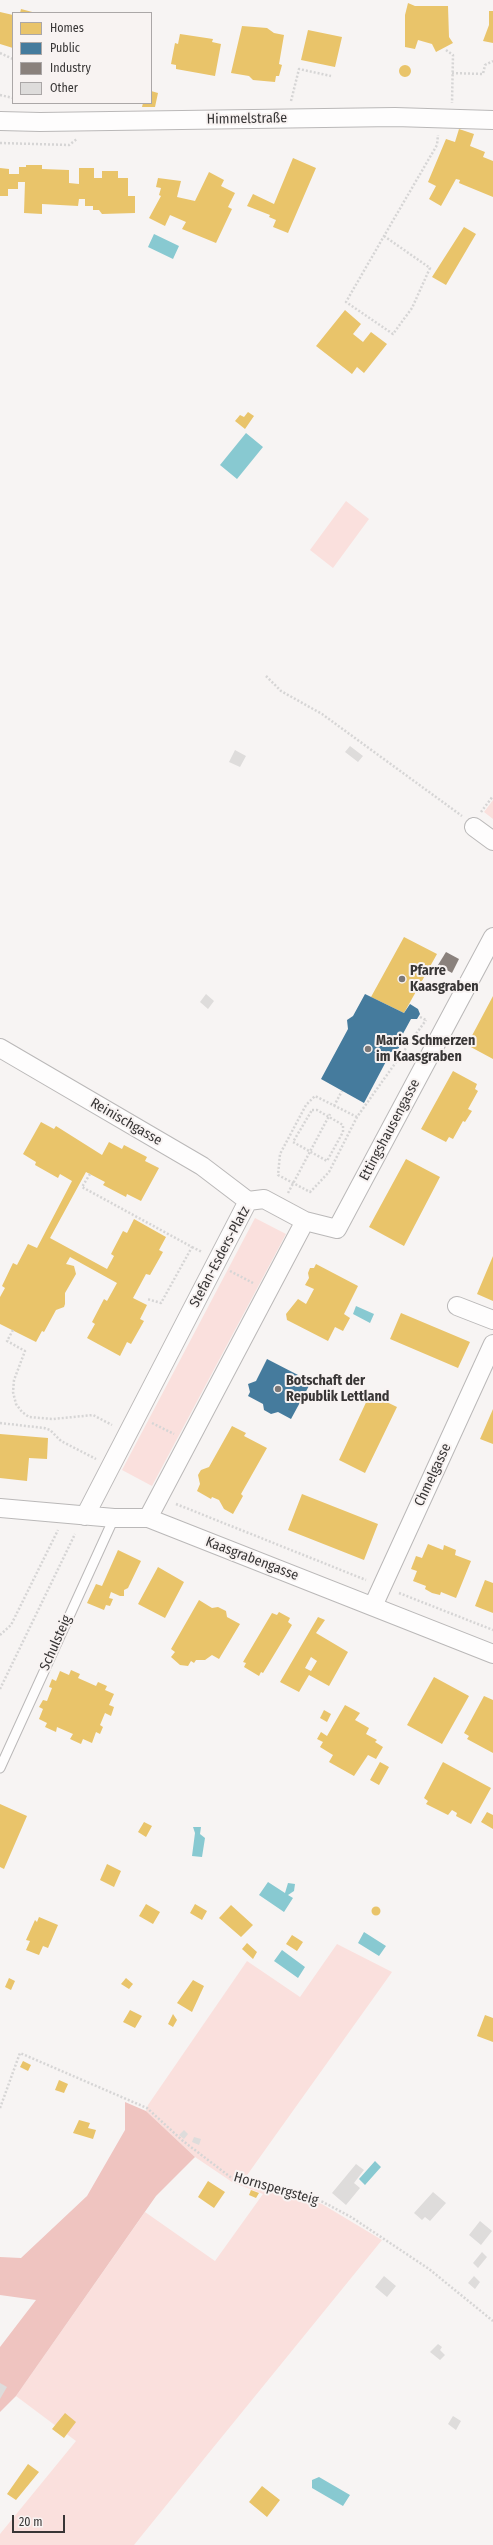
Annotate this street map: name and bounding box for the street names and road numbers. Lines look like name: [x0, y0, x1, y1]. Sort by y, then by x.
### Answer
street label: Himmelstraße: [207, 110, 287, 128]
street label: Ettingshausengasse: [356, 1076, 424, 1184]
street label: Reinischgasse: [87, 1095, 165, 1149]
street label: Stefan-Esders-Platz: [186, 1204, 254, 1310]
street label: Chmelgasse: [411, 1441, 455, 1509]
street label: Kaasgrabengasse: [203, 1534, 301, 1584]
street label: Schulsteig: [36, 1613, 76, 1673]
street label: Hornspergsteig: [232, 2169, 320, 2209]

